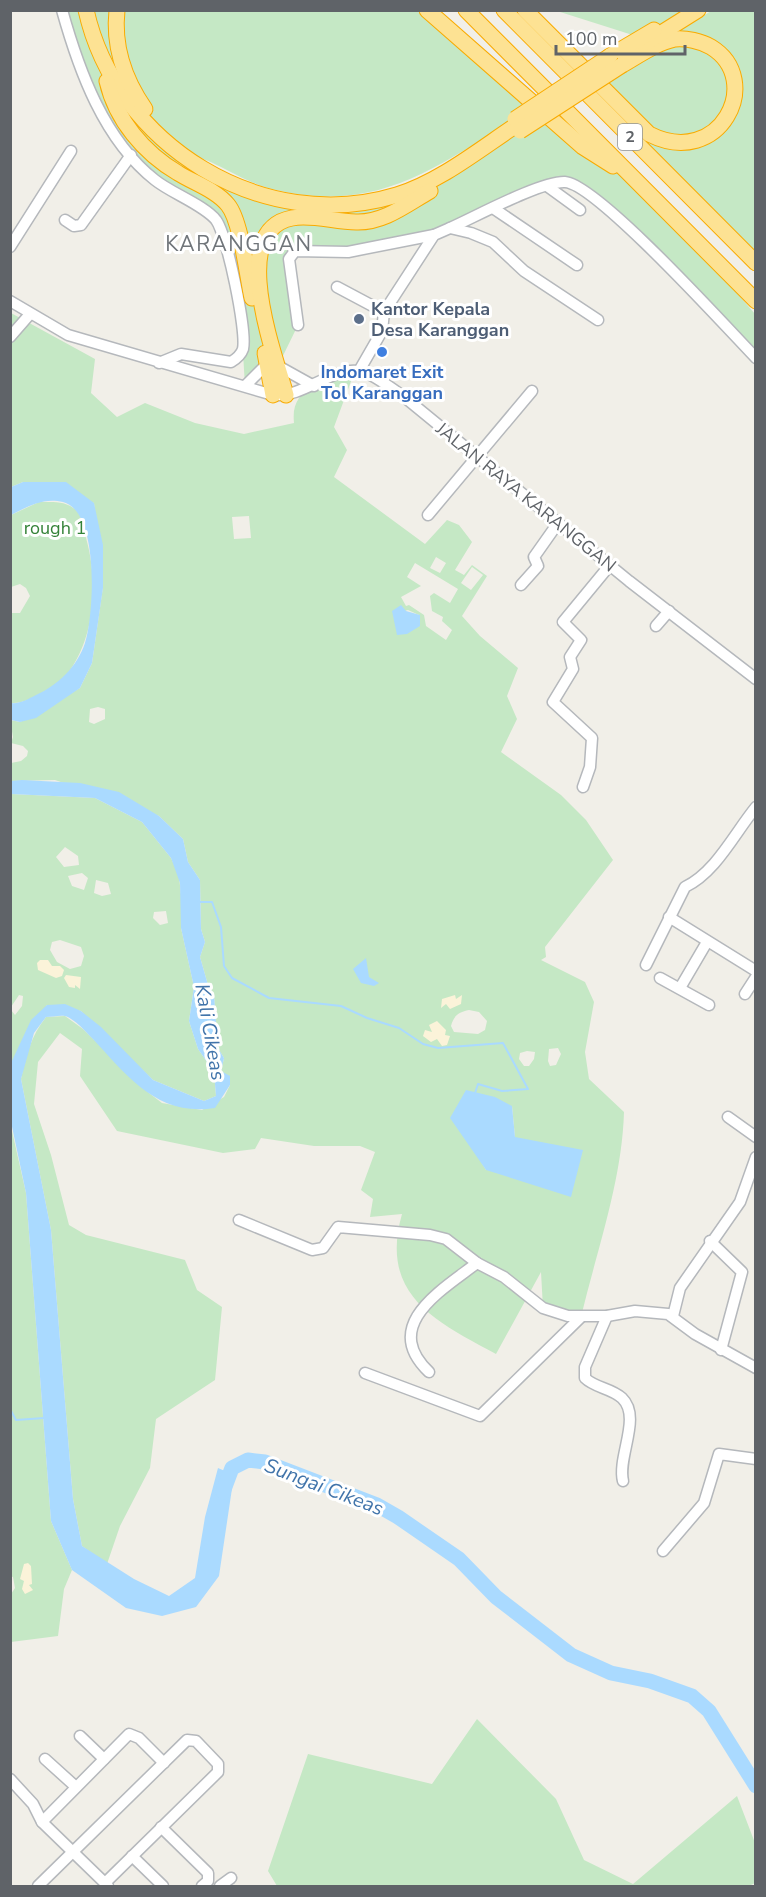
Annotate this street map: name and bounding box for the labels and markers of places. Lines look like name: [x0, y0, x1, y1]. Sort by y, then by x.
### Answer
place label: Kantor Kepala Desa Karanggan: [371, 297, 509, 342]
marker: Kantor Kepala Desa Karanggan: [352, 312, 366, 326]
marker: Indomaret Exit Tol Karanggan: [375, 345, 389, 359]
place label: Indomaret Exit Tol Karanggan: [321, 360, 444, 405]

